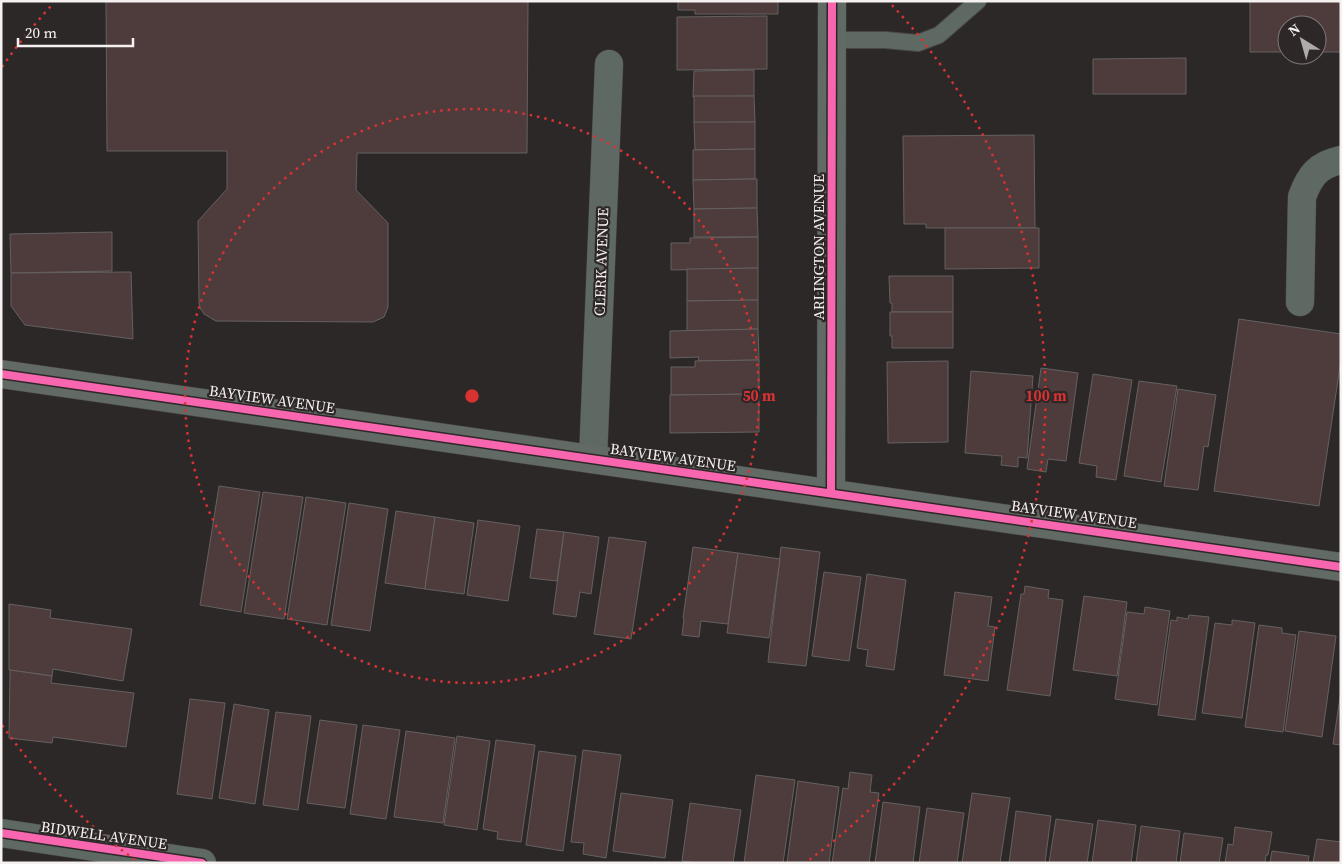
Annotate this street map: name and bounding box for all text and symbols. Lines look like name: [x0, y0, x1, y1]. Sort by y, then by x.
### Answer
scale bar: [18, 15, 132, 47]
north arrow: [1277, 15, 1327, 65]
text: N: [1284, 19, 1304, 41]
text: 20 m: [25, 22, 57, 43]
street label: ARLINGTON AVENUE: [808, 174, 829, 320]
street label: CLERK AVENUE: [589, 208, 613, 316]
street label: BAYVIEW AVENUE: [208, 380, 336, 418]
text: 50 m: [742, 385, 776, 406]
text: 100 m: [1025, 385, 1067, 406]
centre of rings: [463, 387, 481, 405]
street label: BAYVIEW AVENUE: [609, 438, 737, 476]
street label: BAYVIEW AVENUE: [1010, 495, 1138, 533]
street label: BIDWELL AVENUE: [40, 816, 168, 854]

